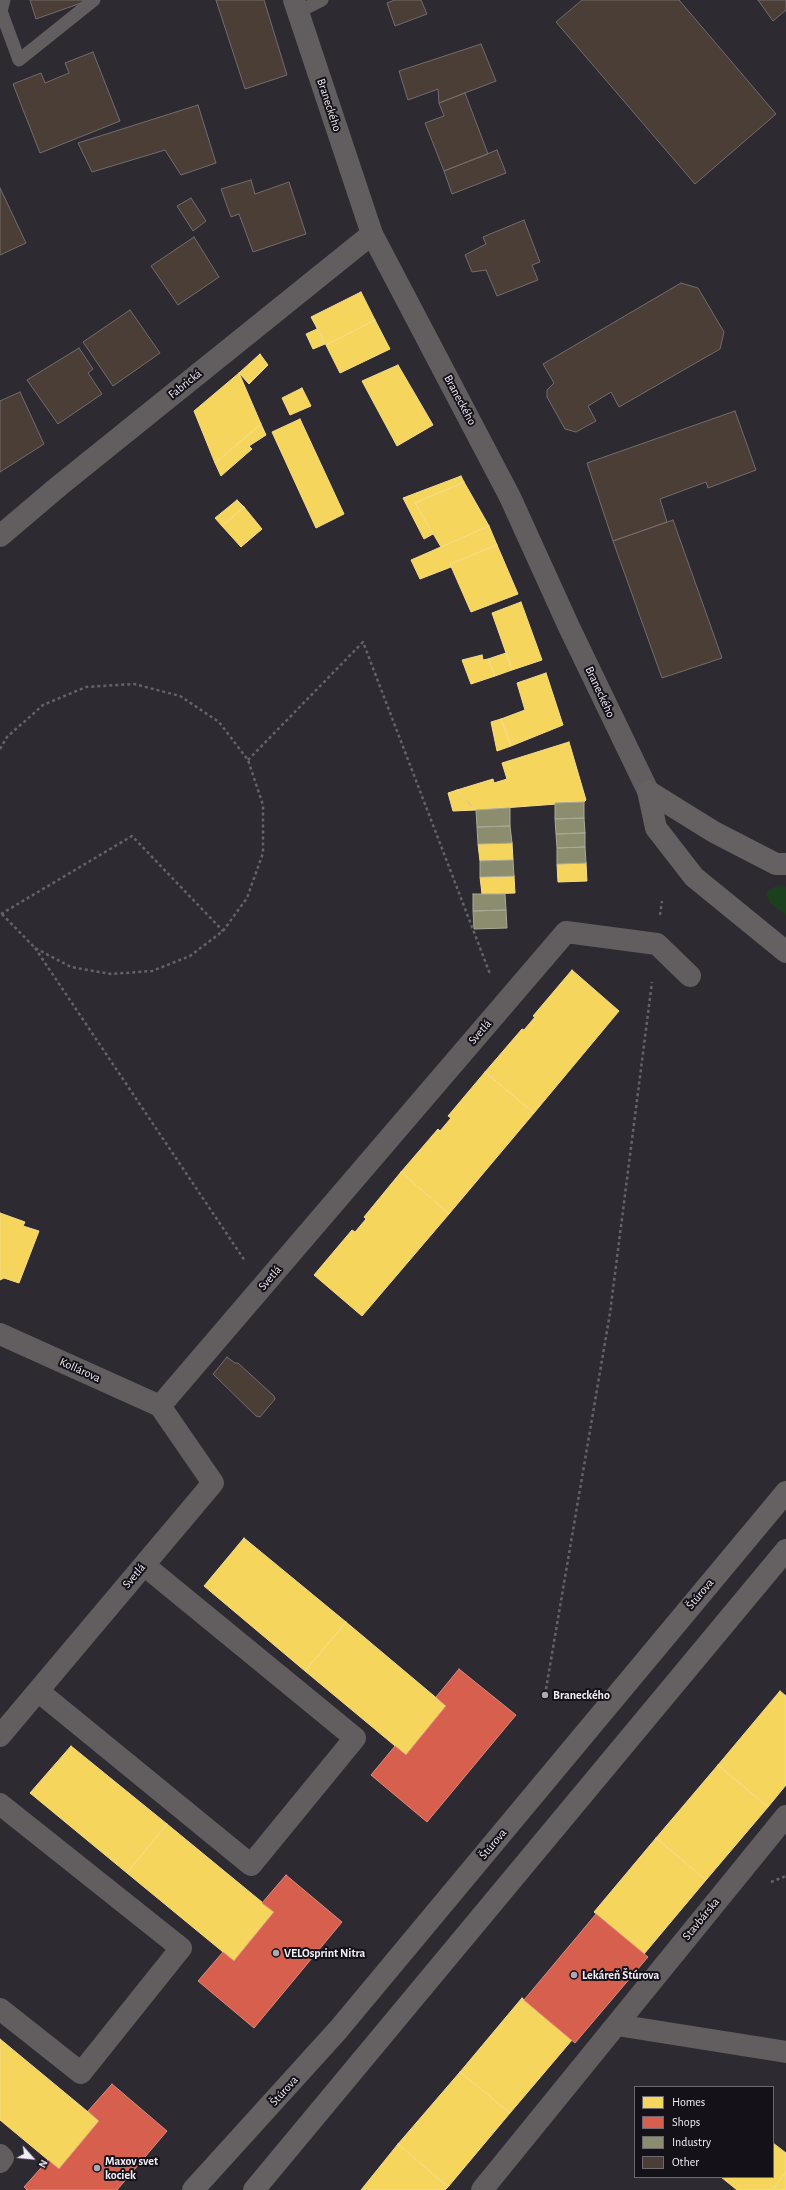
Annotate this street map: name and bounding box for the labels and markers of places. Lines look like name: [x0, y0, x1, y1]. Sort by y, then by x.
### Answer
place label: Braneckého: [553, 1688, 610, 1702]
marker: Braneckého: [540, 1690, 550, 1700]
place label: VELOsprint Nitra: [284, 1946, 365, 1960]
marker: VELOsprint Nitra: [271, 1948, 281, 1958]
place label: Lekáreň Štúrova: [582, 1968, 659, 1982]
marker: Lekáreň Štúrova: [569, 1970, 579, 1980]
place label: Maxov svet kociek: [105, 2154, 158, 2182]
marker: Maxov svet kociek: [92, 2163, 102, 2173]

